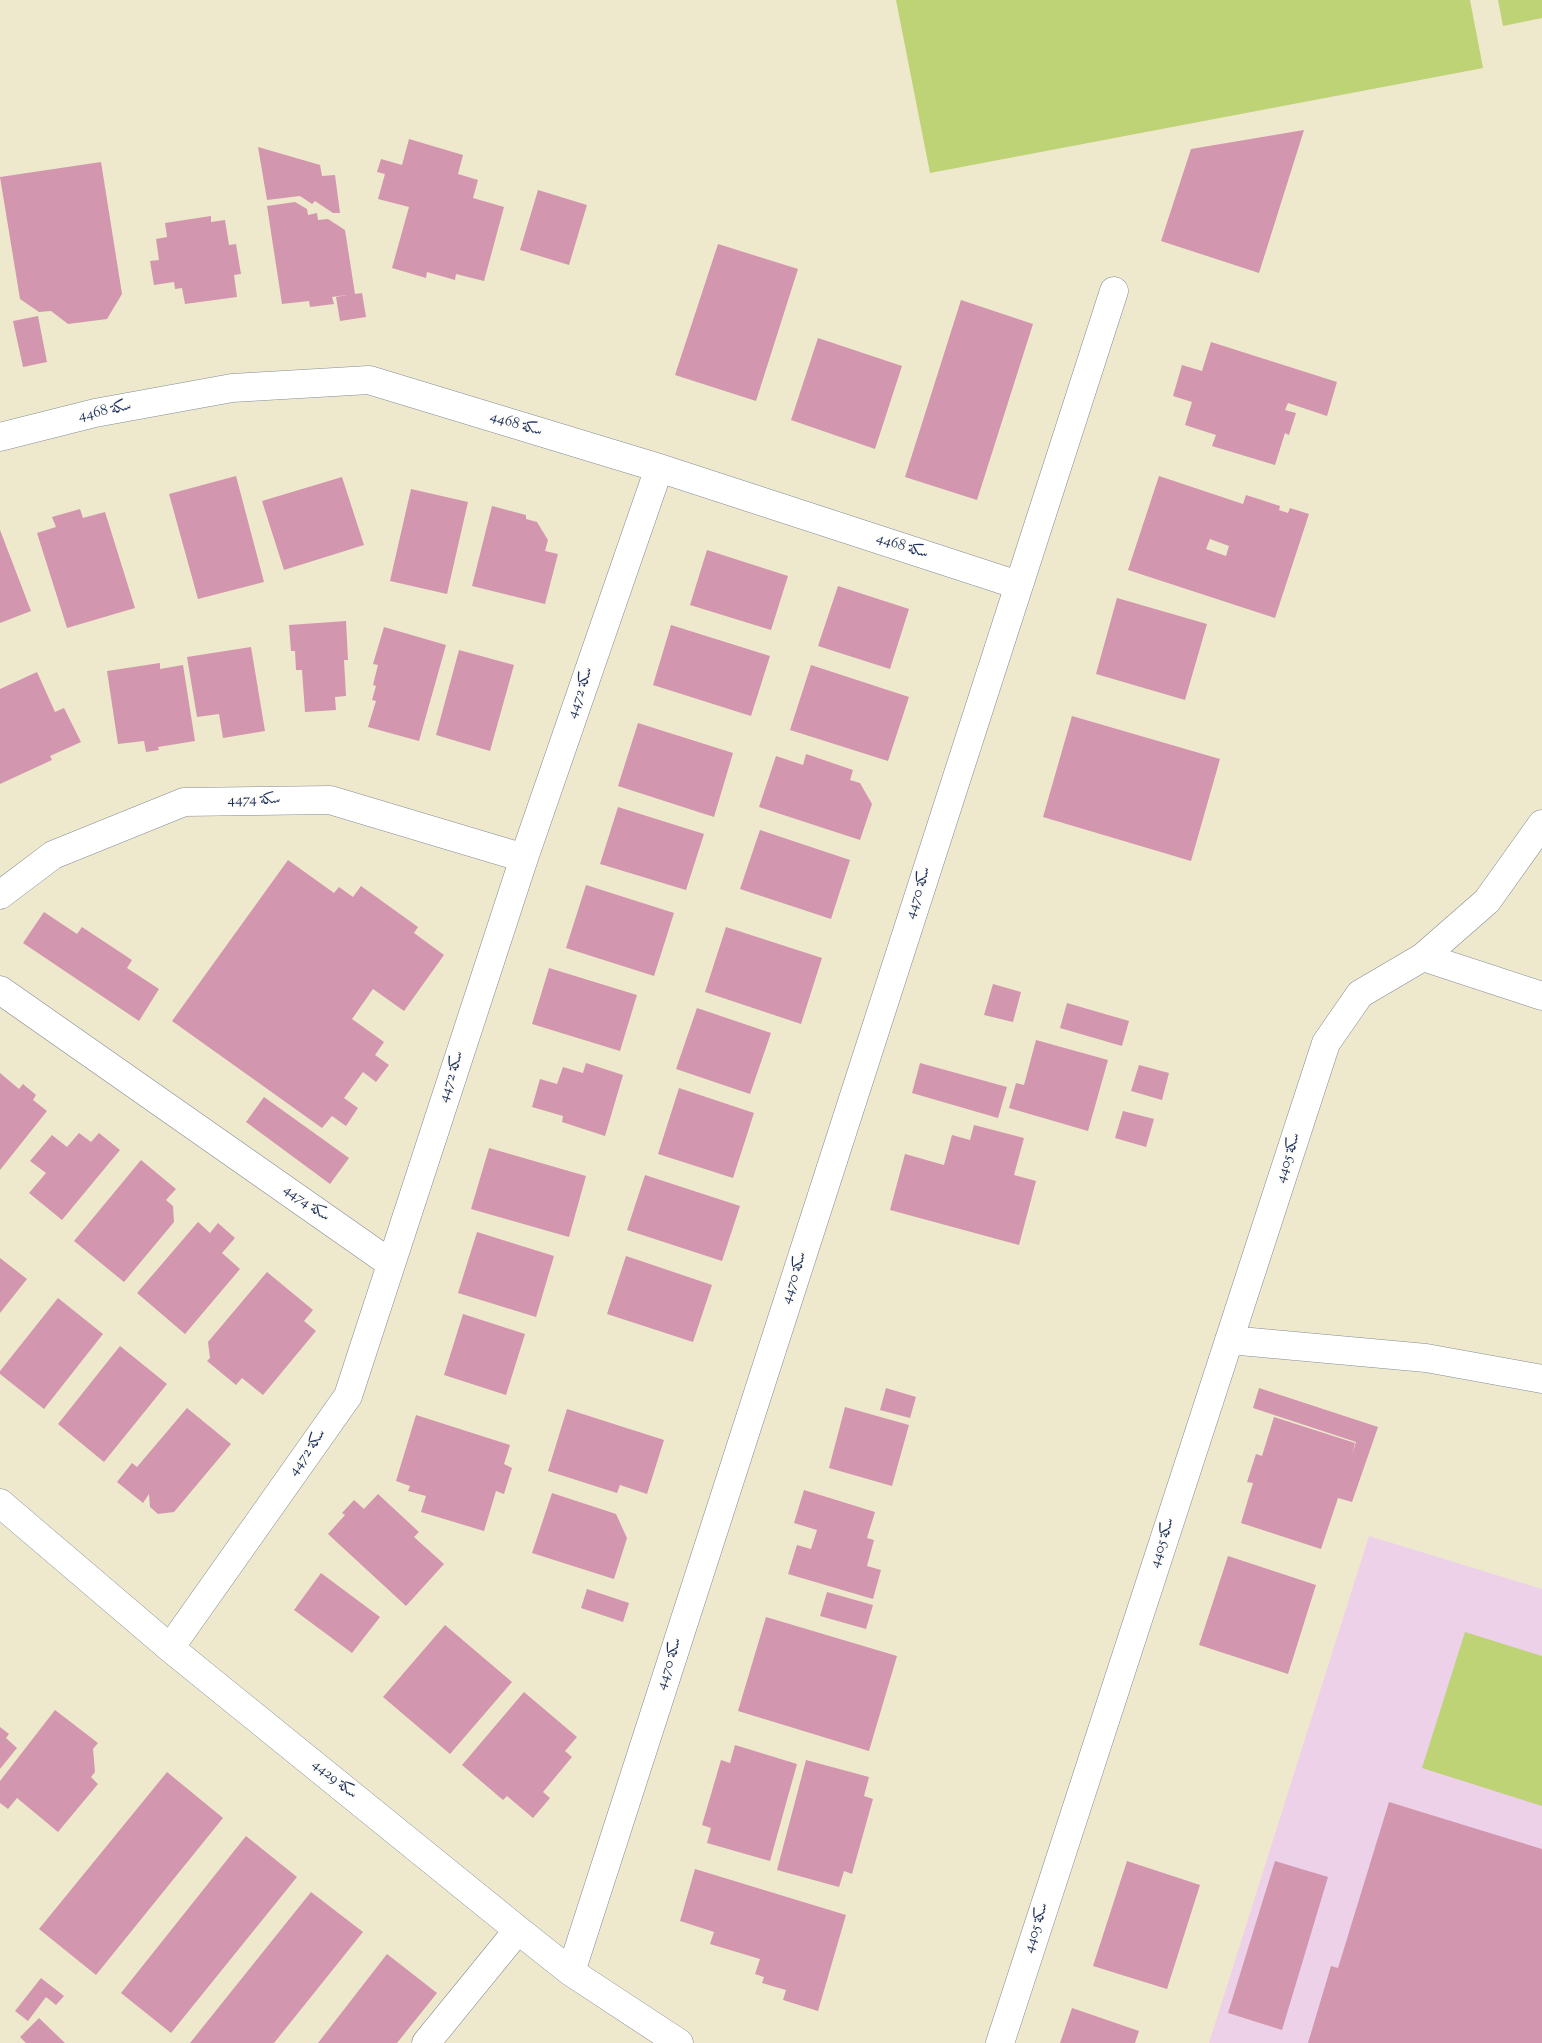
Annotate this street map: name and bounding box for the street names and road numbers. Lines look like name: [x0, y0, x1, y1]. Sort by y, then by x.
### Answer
street label: سكة 4468: [77, 398, 133, 426]
street label: سكة 4468: [488, 409, 544, 441]
street label: سكة 4468: [874, 530, 930, 564]
street label: سكة 4472: [564, 665, 598, 721]
street label: سكة 4474: [227, 792, 281, 810]
street label: سكة 4470: [902, 865, 936, 921]
street label: سكة 4472: [435, 1049, 469, 1105]
street label: سكة 4405: [1272, 1131, 1306, 1185]
street label: سكة 4474: [279, 1181, 333, 1227]
street label: سكة 4470: [778, 1250, 812, 1306]
street label: سكة 4472: [285, 1426, 331, 1480]
street label: سكة 4405: [1146, 1516, 1180, 1570]
street label: سكة 4470: [653, 1636, 687, 1692]
street label: سكة 4429: [308, 1756, 360, 1804]
street label: سكة 4405: [1020, 1901, 1054, 1955]

